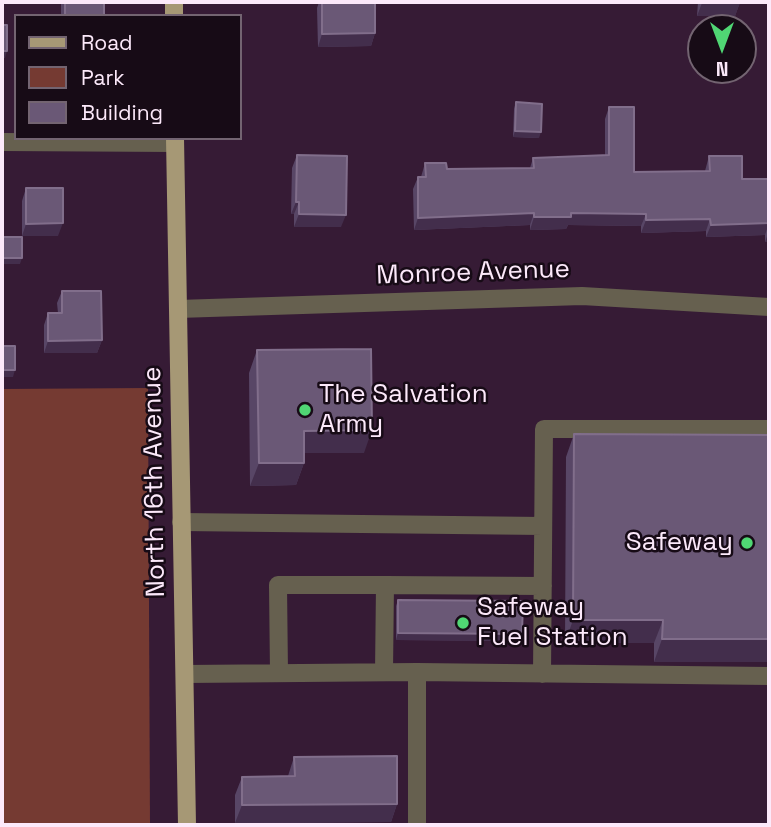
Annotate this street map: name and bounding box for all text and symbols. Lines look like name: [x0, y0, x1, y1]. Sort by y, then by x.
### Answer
legend: [14, 14, 242, 140]
north arrow: [687, 14, 757, 84]
text: Road: [81, 29, 133, 56]
text: N: [716, 56, 728, 81]
text: Park: [81, 64, 125, 91]
text: Building: [81, 99, 163, 126]
street label: Monroe Avenue: [376, 254, 570, 292]
street label: North 16th Avenue: [137, 366, 173, 598]
place label: The Salvation Army: [319, 379, 488, 440]
marker: The Salvation Army: [297, 402, 313, 418]
place label: Safeway: [626, 527, 733, 559]
marker: Safeway: [739, 535, 755, 551]
place label: Safeway Fuel Station: [477, 592, 628, 654]
marker: Safeway Fuel Station: [455, 615, 471, 631]

